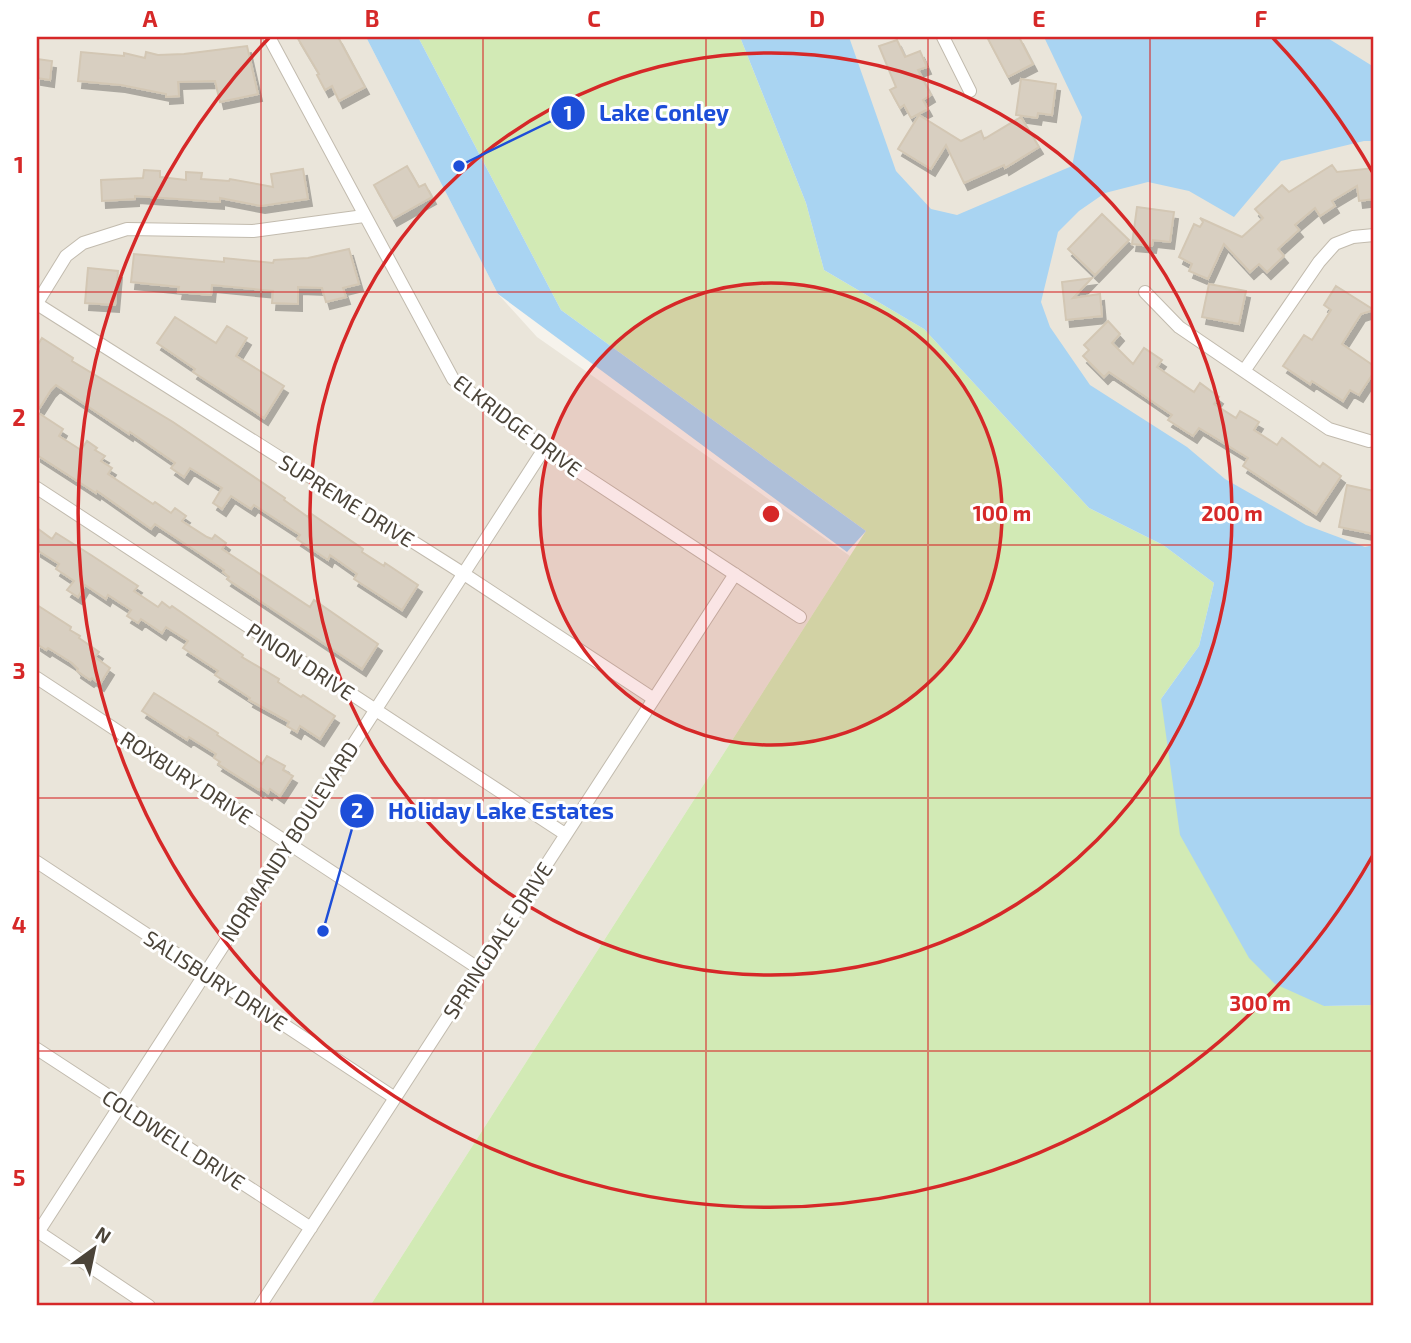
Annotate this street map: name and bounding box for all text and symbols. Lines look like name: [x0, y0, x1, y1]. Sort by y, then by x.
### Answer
text: A: [142, 4, 158, 32]
text: B: [365, 4, 379, 32]
text: C: [587, 4, 601, 32]
text: D: [809, 4, 825, 32]
text: E: [1032, 4, 1046, 32]
text: F: [1255, 4, 1268, 32]
callout: Lake Conley: [550, 91, 743, 135]
text: Lake Conley: [599, 98, 729, 126]
text: 1: [563, 100, 573, 125]
text: 1: [14, 150, 24, 178]
street label: ELKRIDGE DRIVE: [449, 369, 587, 481]
text: 2: [12, 403, 26, 431]
street label: SUPREME DRIVE: [275, 448, 419, 552]
text: 100 m: [973, 500, 1031, 525]
text: 200 m: [1201, 500, 1263, 525]
centre of rings: [759, 502, 783, 526]
street label: PINON DRIVE: [243, 617, 359, 705]
text: 3: [12, 656, 26, 684]
street label: ROXBURY DRIVE: [116, 725, 258, 829]
street label: NORMANDY BOULEVARD: [215, 736, 363, 946]
callout: Holiday Lake Estates: [339, 789, 629, 833]
text: Holiday Lake Estates: [388, 796, 614, 824]
text: 2: [351, 797, 363, 822]
street label: SPRINGDALE DRIVE: [437, 857, 557, 1023]
text: 4: [12, 910, 26, 938]
street label: SALISBURY DRIVE: [140, 924, 292, 1036]
text: 300 m: [1229, 990, 1291, 1015]
street label: COLDWELL DRIVE: [98, 1084, 250, 1194]
text: 5: [13, 1163, 25, 1191]
north arrow: [60, 1214, 130, 1284]
text: N: [92, 1221, 116, 1248]

